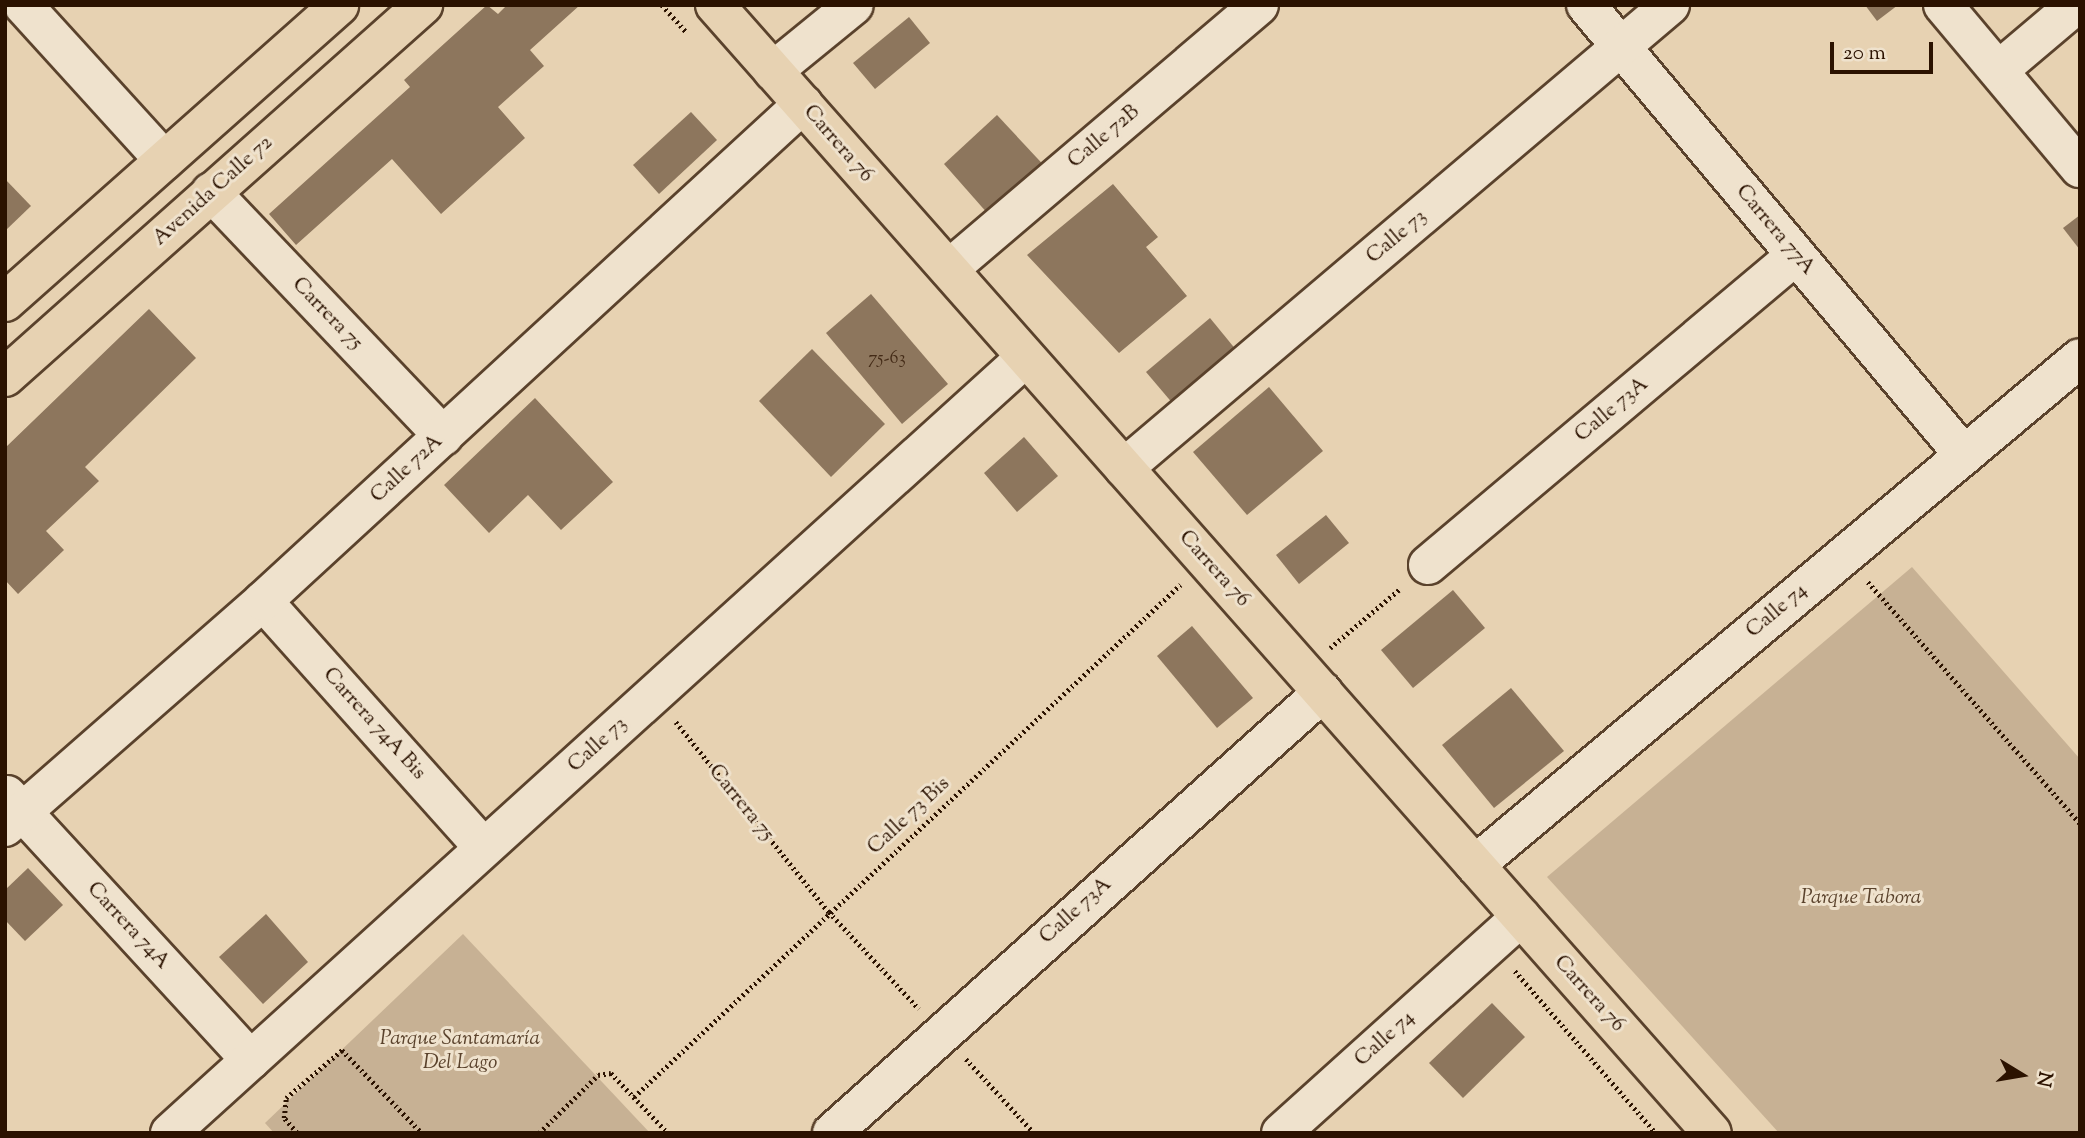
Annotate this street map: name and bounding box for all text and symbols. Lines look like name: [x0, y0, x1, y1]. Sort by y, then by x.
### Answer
scale bar: [1833, 28, 1936, 72]
text: 20 m: [1843, 39, 1886, 69]
street label: Carrera 76: [797, 100, 879, 188]
street label: Calle 72B: [1063, 100, 1145, 174]
street label: Avenida Calle 72: [148, 131, 278, 251]
street label: Carrera 77A: [1730, 180, 1820, 280]
street label: Calle 73: [1362, 205, 1432, 269]
street label: Carrera 75: [286, 272, 368, 356]
house number: 75-63: [868, 348, 906, 370]
street label: Calle 73A: [1570, 372, 1654, 448]
street label: Calle 72A: [366, 429, 448, 509]
street label: Carrera 76: [1173, 525, 1255, 613]
street label: Calle 74: [1741, 578, 1813, 644]
street label: Carrera 74A Bis: [317, 663, 431, 785]
street label: Calle 73: [563, 712, 633, 778]
street label: Carrera 75: [702, 760, 780, 846]
street label: Calle 73 Bis: [863, 772, 955, 860]
street label: Calle 73A: [1035, 872, 1117, 950]
street label: Carrera 74A: [81, 877, 175, 975]
park label: Parque Tabora: [1801, 885, 1921, 911]
street label: Carrera 76: [1548, 950, 1630, 1038]
street label: Calle 74: [1350, 1006, 1420, 1072]
park label: Parque Santamaría Del Lago: [380, 1026, 540, 1076]
north arrow: [1987, 1040, 2057, 1110]
text: N: [2028, 1069, 2058, 1089]

